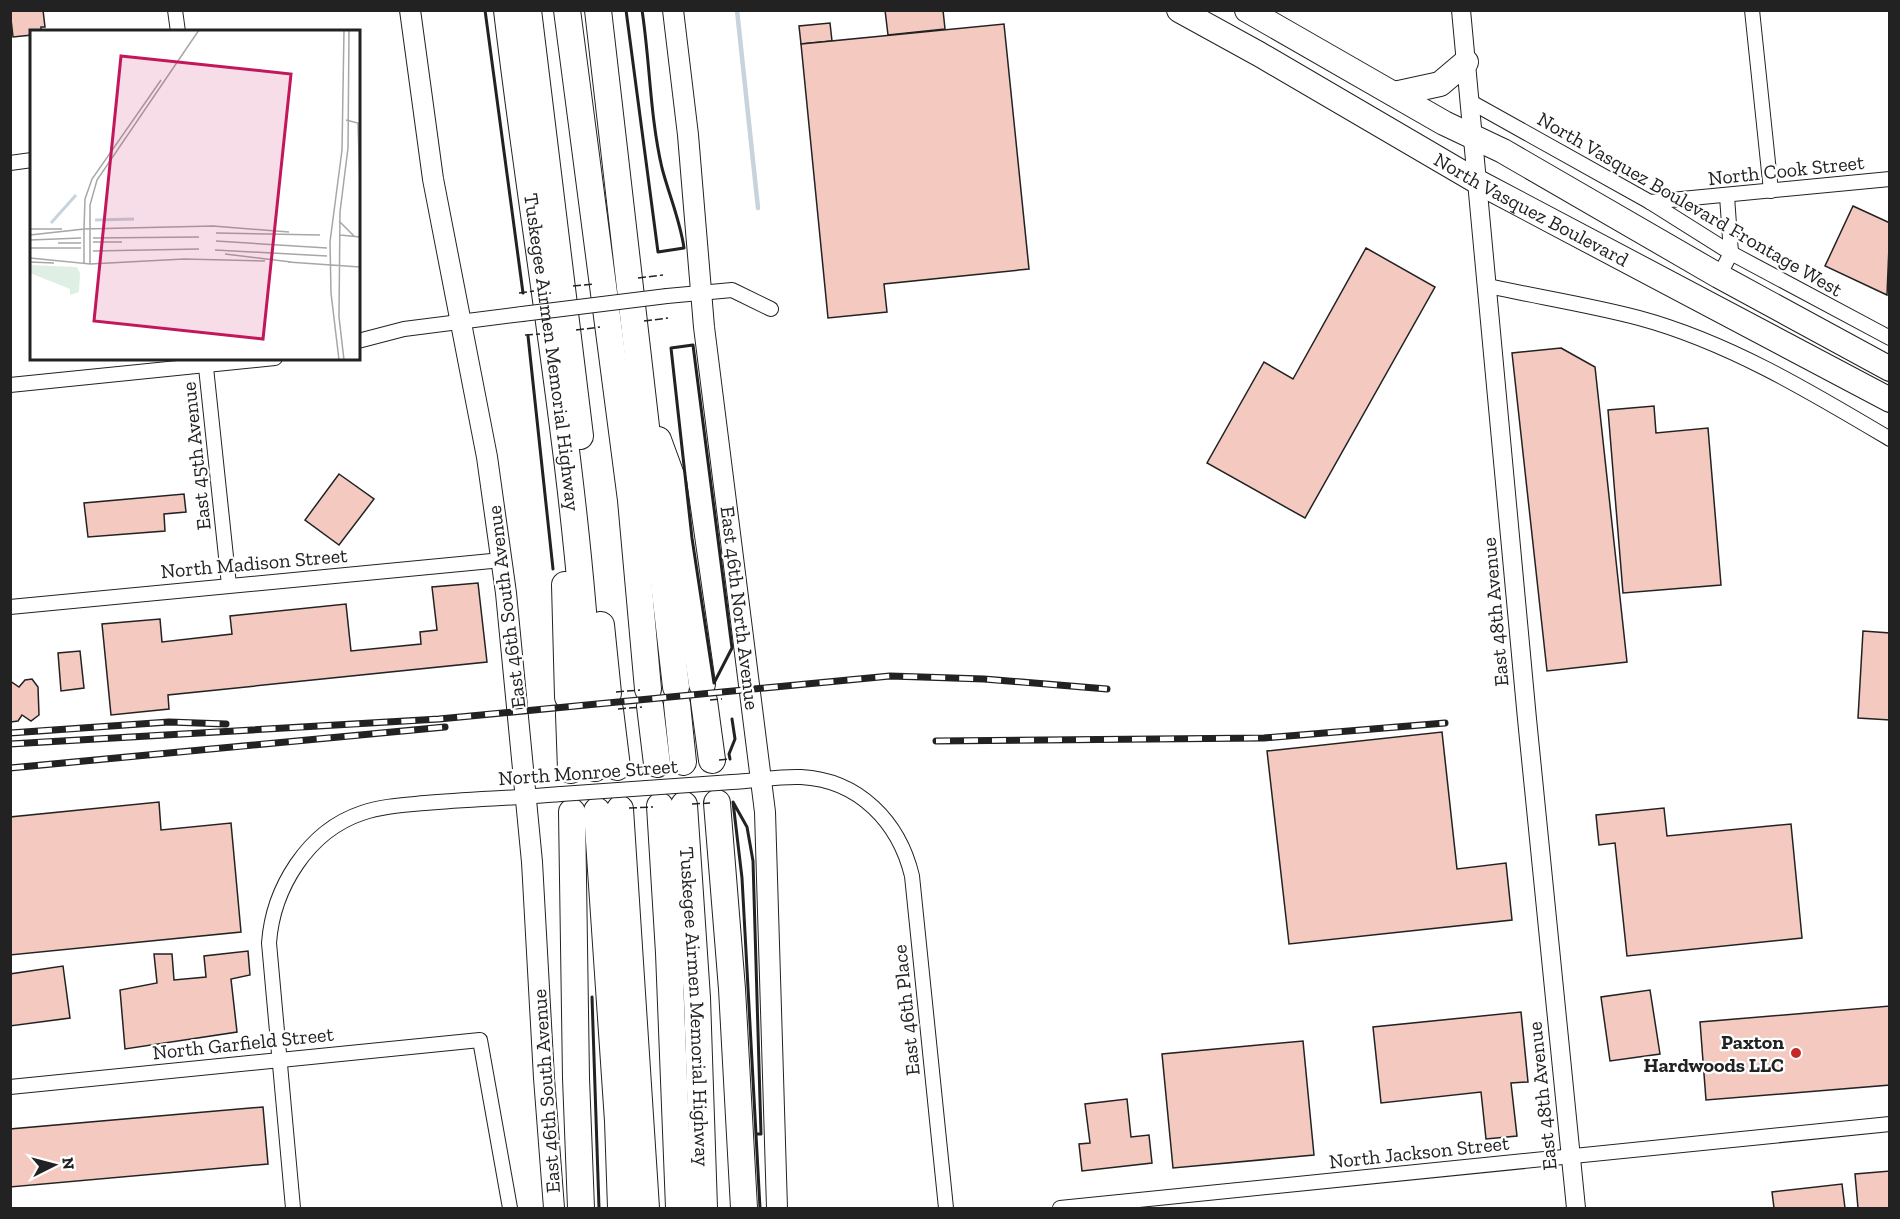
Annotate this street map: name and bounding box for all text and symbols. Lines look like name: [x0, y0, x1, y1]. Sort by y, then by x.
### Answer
inset map: [30, 30, 360, 360]
street label: North Vasquez Boulevard Frontage West: [1533, 106, 1847, 302]
street label: North Vasquez Boulevard: [1431, 146, 1633, 272]
street label: North Cook Street: [1707, 150, 1866, 190]
street label: Tuskegee Airmen Memorial Highway: [519, 192, 585, 513]
street label: East 45th Avenue: [176, 381, 216, 531]
street label: East 46th South Avenue: [482, 504, 530, 710]
street label: East 46th North Avenue: [716, 505, 764, 711]
street label: East 48th Avenue: [1477, 537, 1513, 687]
street label: North Madison Street: [160, 543, 349, 583]
street label: North Monroe Street: [497, 754, 679, 790]
street label: Tuskegee Airmen Memorial Highway: [675, 846, 715, 1168]
street label: East 46th Place: [887, 943, 925, 1077]
street label: East 46th South Avenue: [527, 988, 565, 1194]
street label: East 48th Avenue: [1522, 1020, 1562, 1172]
street label: North Garfield Street: [151, 1021, 335, 1064]
place label: Paxton Hardwoods LLC: [1643, 1030, 1784, 1077]
marker: Paxton Hardwoods LLC: [1789, 1046, 1803, 1060]
street label: North Jackson Street: [1328, 1131, 1511, 1173]
north arrow: [24, 1135, 84, 1195]
text: N: [58, 1156, 79, 1171]

